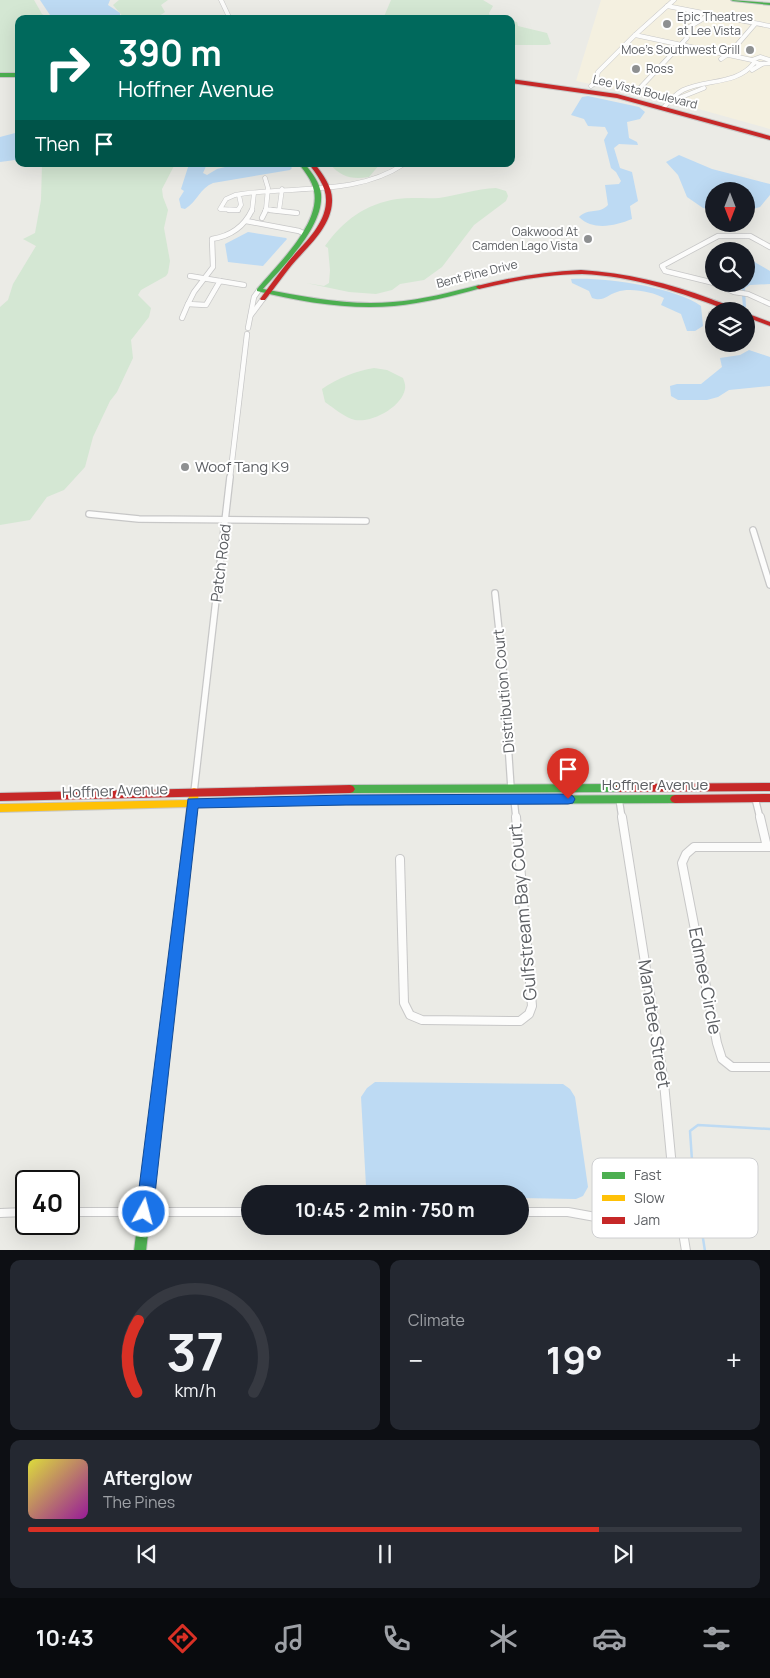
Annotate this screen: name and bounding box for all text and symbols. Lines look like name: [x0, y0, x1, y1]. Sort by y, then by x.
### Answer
place label: Epic Theatres at Lee Vista: [677, 8, 753, 39]
marker: Epic Theatres at Lee Vista: [661, 18, 673, 30]
text: 390 m: [118, 29, 222, 77]
icon: right: [35, 35, 100, 100]
place label: Moe's Southwest Grill: [621, 41, 740, 58]
marker: Moe's Southwest Grill: [744, 44, 756, 56]
place label: Ross: [646, 60, 673, 77]
marker: Ross: [630, 63, 642, 75]
street label: Lee Vista Boulevard: [591, 70, 699, 113]
text: Hoffner Avenue: [118, 74, 274, 104]
icon: arrive: [90, 130, 118, 158]
text: Then: [35, 131, 80, 157]
north arrow: [705, 182, 755, 232]
map controls: [705, 182, 755, 352]
place label: Oakwood At Camden Lago Vista: [472, 223, 578, 254]
marker: Oakwood At Camden Lago Vista: [582, 233, 594, 245]
button: search: [705, 242, 755, 292]
street label: Bent Pine Drive: [434, 255, 519, 292]
button: layers: [705, 302, 755, 352]
place label: Woof Tang K9: [195, 456, 289, 477]
marker: Woof Tang K9: [179, 461, 191, 473]
street label: Patch Road: [205, 523, 236, 603]
street label: Distribution Court: [488, 628, 519, 754]
pin: [547, 748, 589, 799]
icon: arrive: [554, 755, 582, 783]
street label: Hoffner Avenue: [602, 774, 708, 795]
street label: Hoffner Avenue: [61, 778, 169, 803]
street label: Gulfstream Bay Court: [502, 823, 542, 1002]
street label: Edmee Circle: [684, 925, 728, 1036]
street label: Manatee Street: [633, 958, 677, 1090]
legend: [592, 1158, 758, 1238]
text: Fast: [634, 1165, 662, 1184]
speed limit sign: 40: [15, 1170, 80, 1235]
position arrow: [117, 1185, 169, 1237]
text: Slow: [634, 1188, 665, 1207]
text: 10:45 · 2 min · 750 m: [295, 1197, 475, 1223]
text: Jam: [634, 1210, 660, 1229]
text: Climate: [408, 1309, 465, 1331]
text: 37: [166, 1316, 224, 1387]
text: 19°: [546, 1333, 603, 1385]
text: −: [408, 1341, 423, 1379]
text: +: [726, 1341, 742, 1379]
text: km/h: [174, 1378, 216, 1402]
text: Afterglow: [103, 1465, 192, 1491]
text: The Pines: [103, 1491, 175, 1513]
icon: previous: [133, 1540, 161, 1568]
icon: pause: [371, 1540, 399, 1568]
icon: next: [609, 1540, 637, 1568]
icon: directions: [165, 1621, 200, 1656]
icon: music: [272, 1621, 307, 1656]
icon: phone: [379, 1621, 414, 1656]
icon: climate: [486, 1621, 521, 1656]
icon: car: [592, 1621, 627, 1656]
icon: filters: [699, 1621, 734, 1656]
text: 10:43: [36, 1623, 94, 1653]

